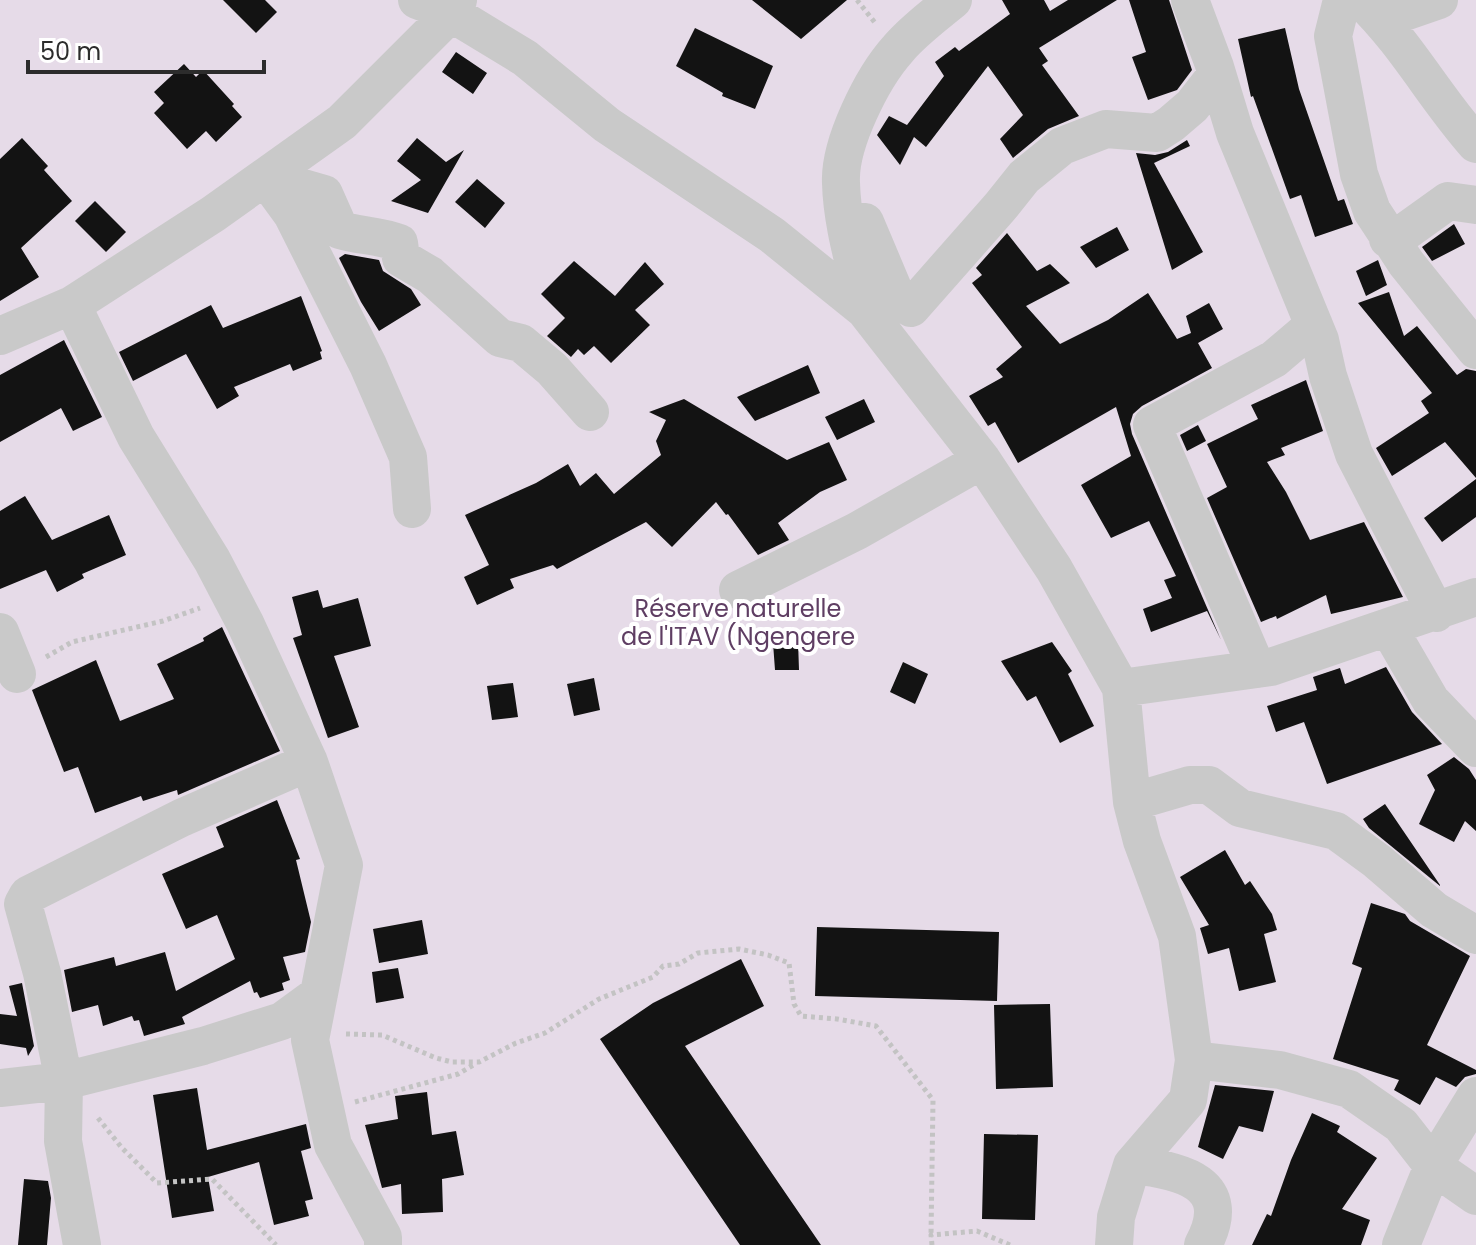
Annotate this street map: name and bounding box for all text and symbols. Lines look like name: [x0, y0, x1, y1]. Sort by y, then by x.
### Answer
scale bar: [28, 24, 264, 74]
text: 50 m: [40, 35, 101, 68]
park label: Réserve naturelle de l'ITAV (Ngengere: [621, 592, 855, 653]

